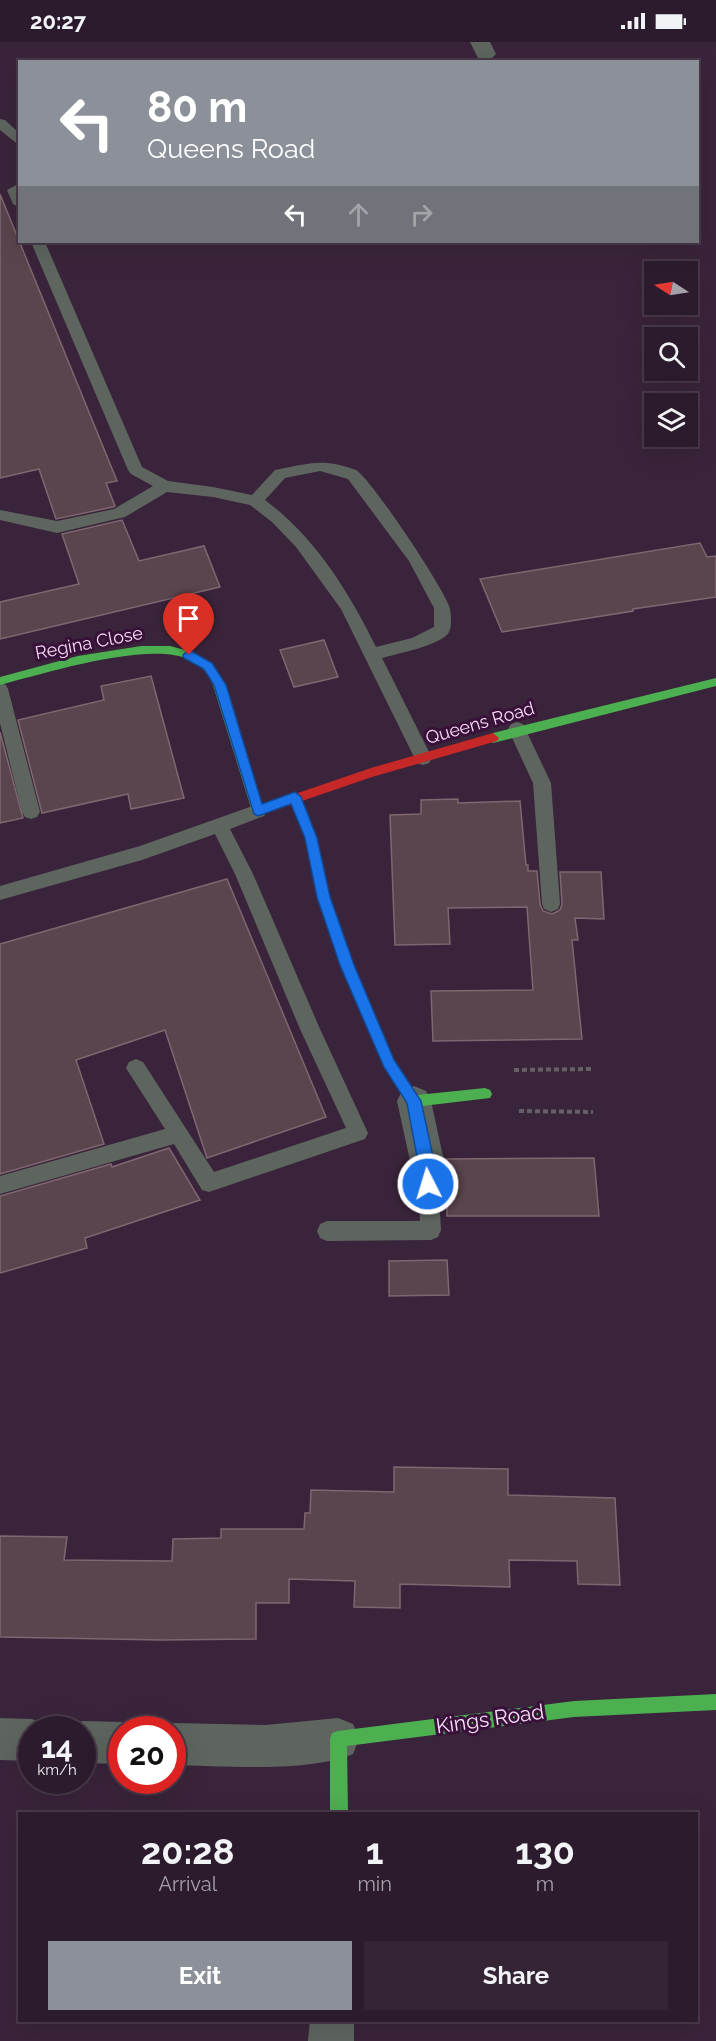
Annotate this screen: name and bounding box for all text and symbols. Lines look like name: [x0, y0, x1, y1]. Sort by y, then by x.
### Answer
text: 20:27: [30, 8, 86, 34]
text: 80 m: [147, 83, 247, 132]
icon: left: [48, 84, 126, 162]
text: Queens Road: [147, 133, 315, 164]
icon: left: [279, 198, 312, 231]
icon: ahead: [342, 198, 375, 231]
icon: right: [405, 198, 438, 231]
north arrow: [644, 261, 698, 315]
map controls: [644, 261, 698, 447]
button: search: [644, 327, 698, 381]
button: layers: [644, 393, 698, 447]
pin: [163, 593, 214, 655]
icon: arrive: [172, 602, 205, 635]
street label: Regina Close: [33, 622, 145, 663]
street label: Queens Road: [423, 697, 537, 748]
position arrow: [396, 1152, 460, 1216]
street label: Kings Road: [434, 1699, 546, 1738]
speed limit sign: 20: [108, 1716, 186, 1794]
text: 14: [41, 1730, 73, 1765]
text: km/h: [37, 1761, 77, 1779]
text: 20:28: [141, 1830, 234, 1872]
text: 1: [366, 1830, 384, 1872]
text: 130: [515, 1830, 575, 1872]
text: Arrival: [158, 1872, 217, 1896]
text: min: [357, 1872, 392, 1896]
text: m: [536, 1872, 554, 1896]
button: Exit: [48, 1941, 352, 2010]
button: Share: [364, 1941, 668, 2010]

